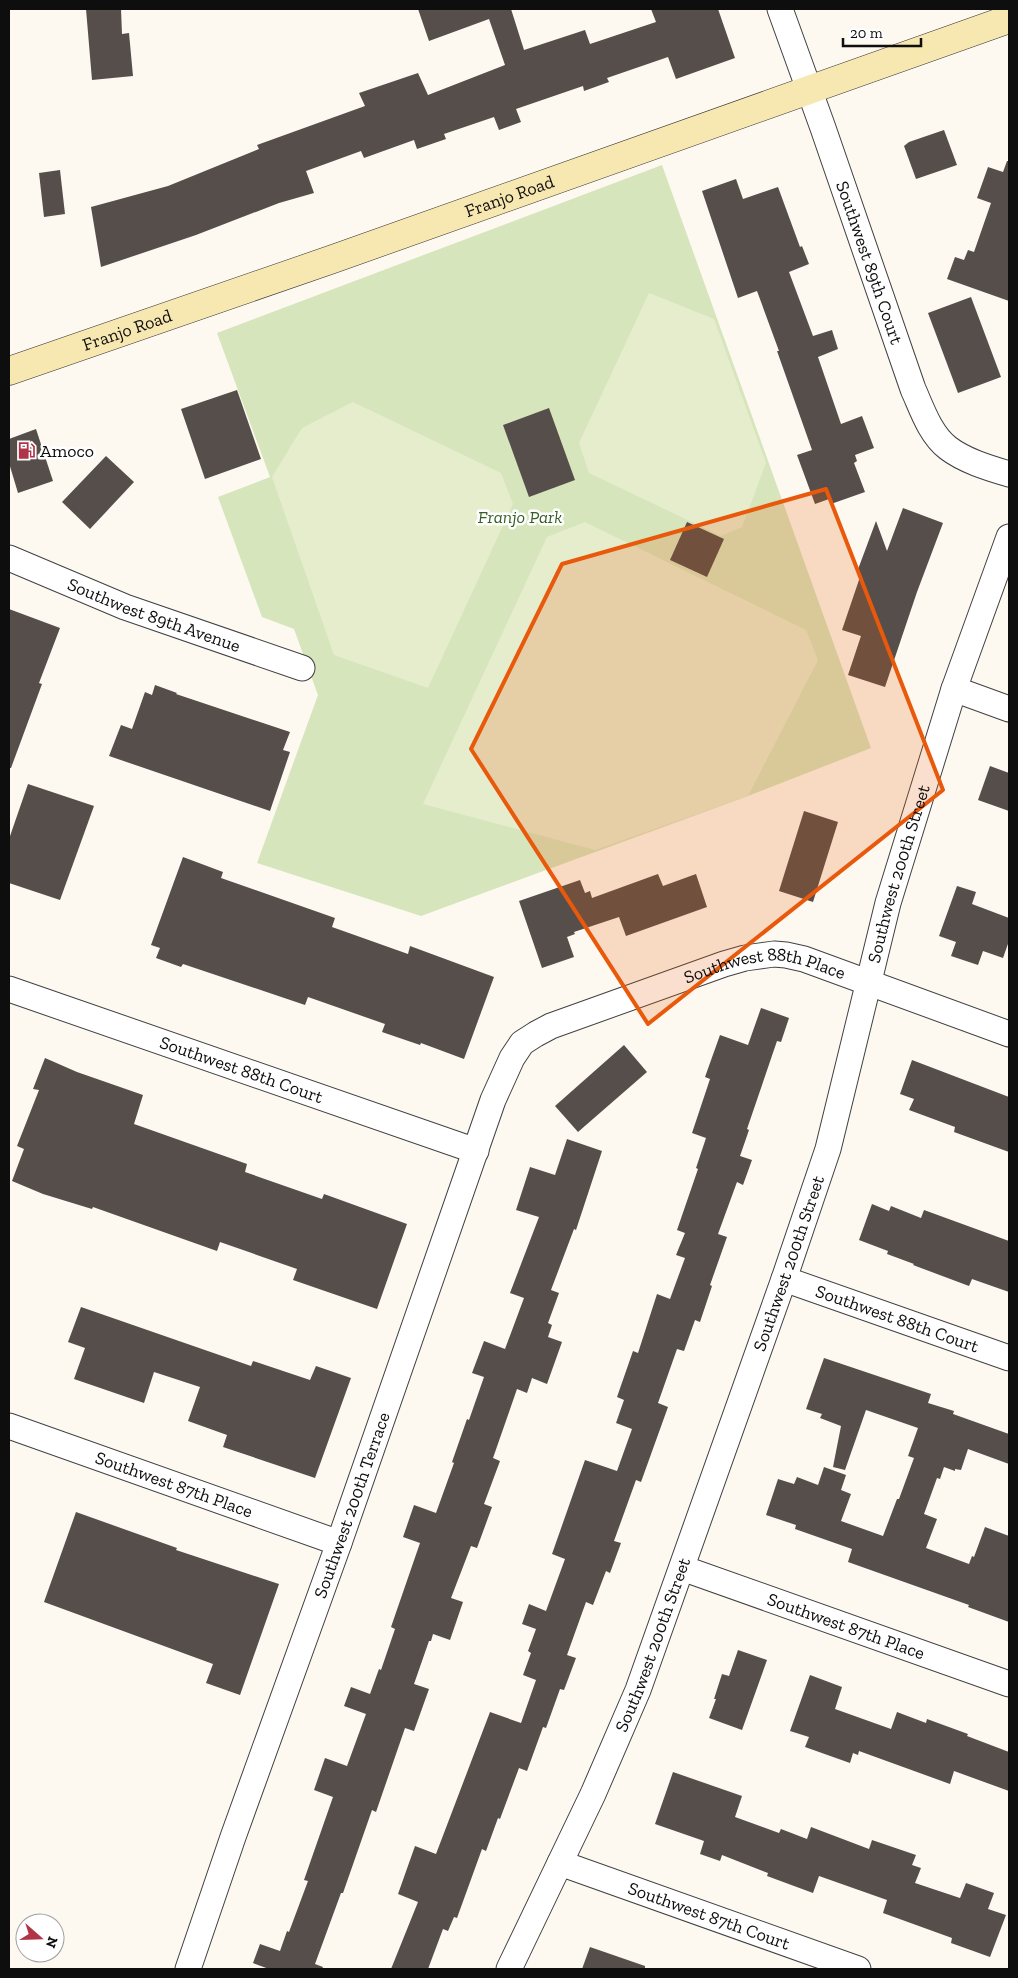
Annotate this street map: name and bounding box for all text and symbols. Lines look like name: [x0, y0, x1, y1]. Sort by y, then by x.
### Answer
scale bar: [843, 15, 920, 47]
text: 20 m: [850, 24, 883, 42]
street label: Franjo Road: [462, 170, 557, 222]
street label: Southwest 89th Court: [831, 178, 908, 348]
street label: Franjo Road: [79, 304, 175, 356]
place label: Amoco: [40, 440, 94, 462]
fuel station icon: Amoco: [16, 441, 36, 461]
park label: Franjo Park: [478, 506, 562, 528]
street label: Southwest 89th Avenue: [64, 573, 243, 657]
street label: Southwest 200th Street: [863, 782, 935, 965]
street label: Southwest 88th Place: [681, 943, 848, 989]
street label: Southwest 88th Court: [157, 1031, 326, 1108]
street label: Southwest 200th Street: [748, 1172, 829, 1354]
street label: Southwest 88th Court: [813, 1280, 982, 1358]
street label: Southwest 200th Terrace: [309, 1409, 395, 1601]
street label: Southwest 87th Place: [92, 1446, 256, 1523]
street label: Southwest 200th Street: [610, 1554, 695, 1735]
street label: Southwest 87th Place: [764, 1588, 928, 1664]
street label: Southwest 87th Court: [625, 1877, 793, 1955]
north arrow: [15, 1913, 65, 1963]
text: N: [42, 1934, 62, 1951]

